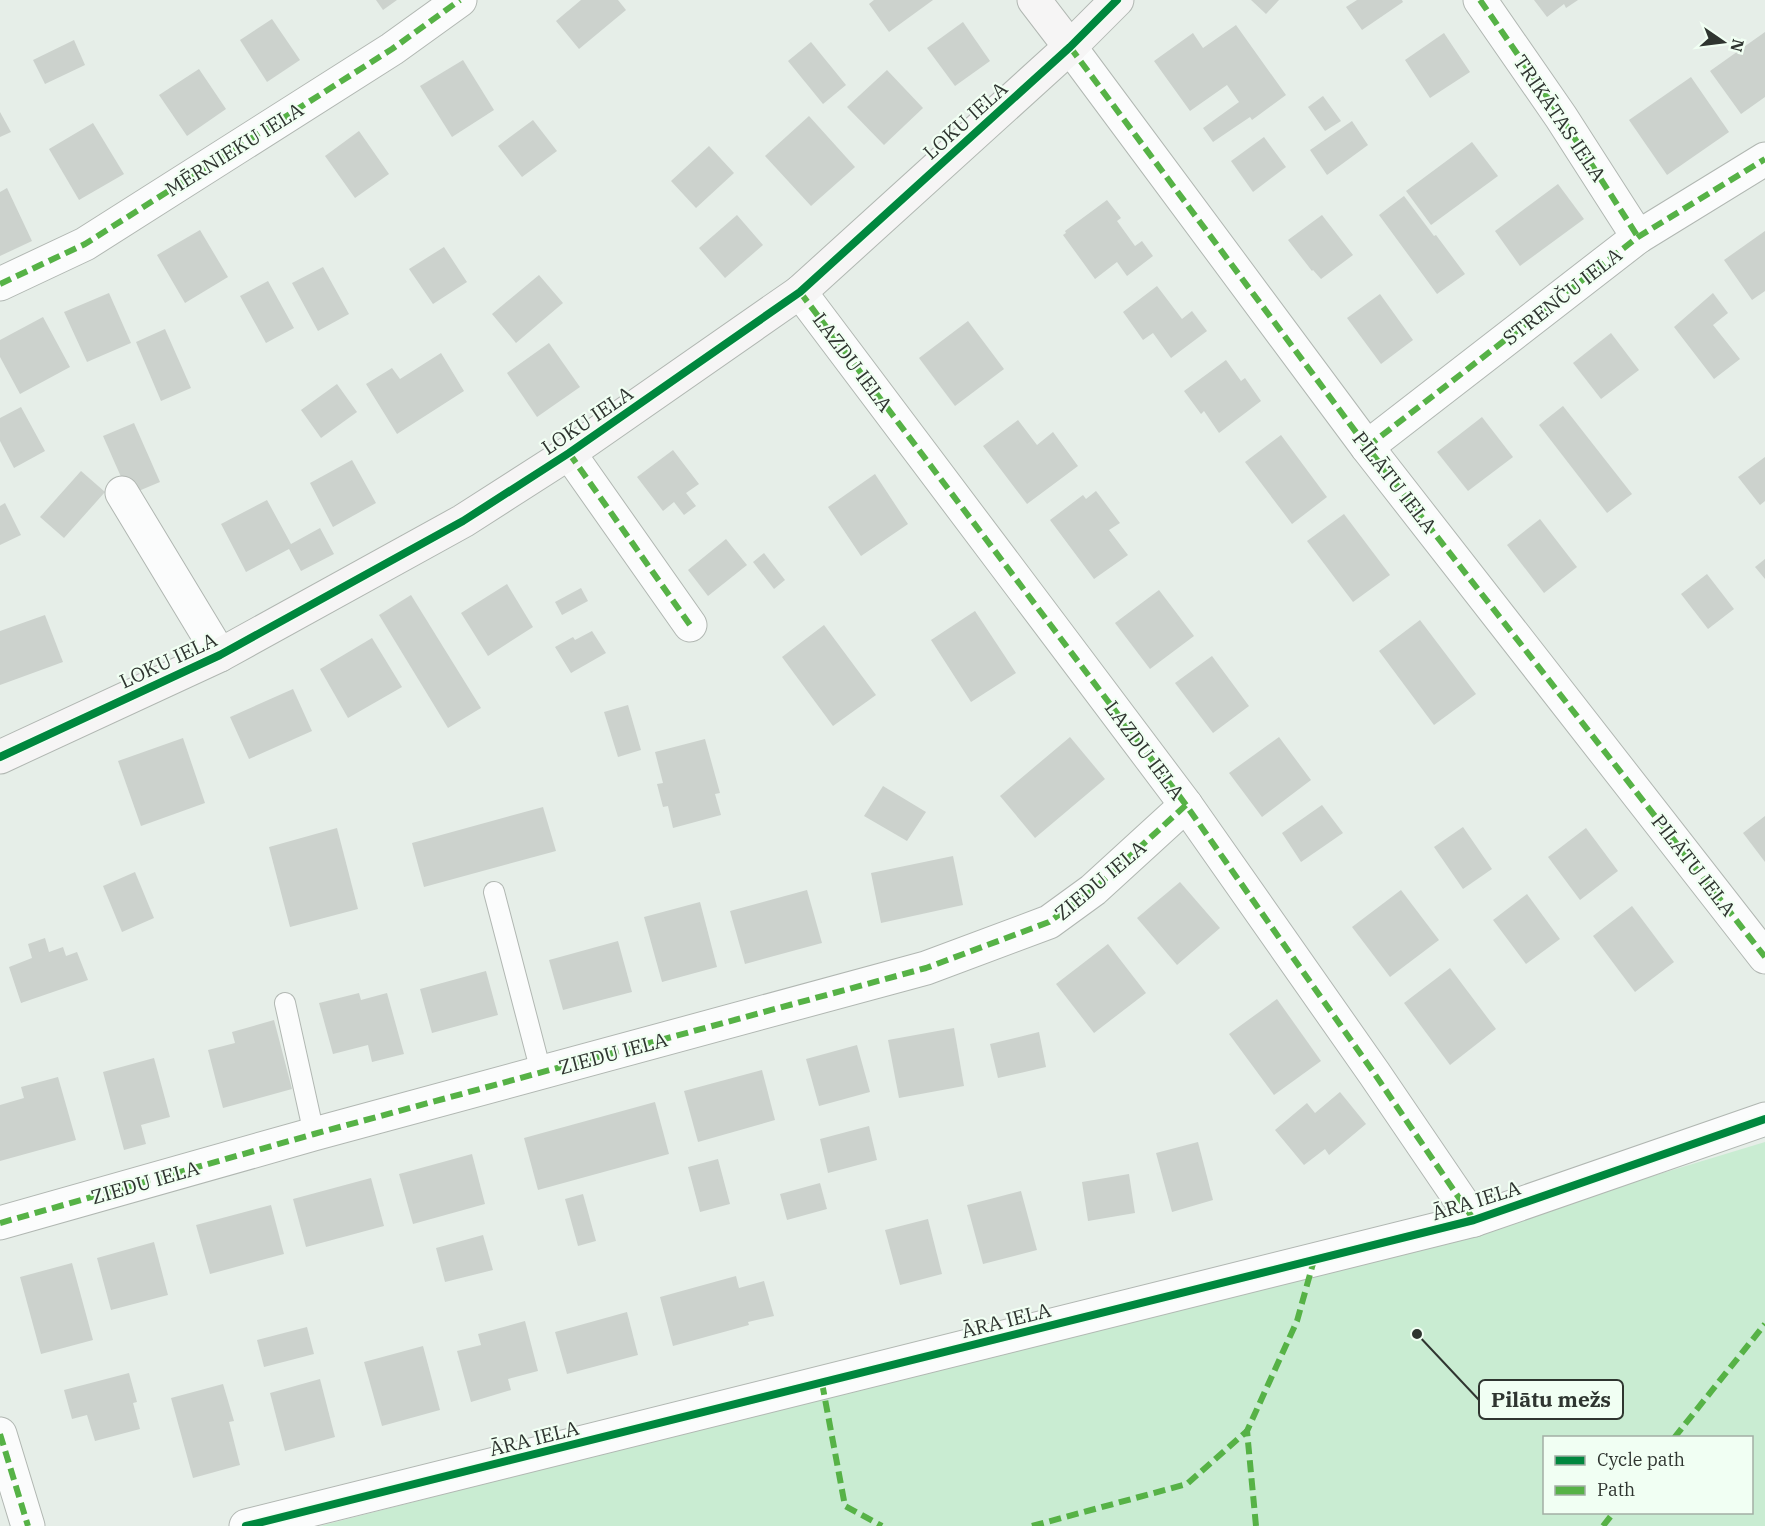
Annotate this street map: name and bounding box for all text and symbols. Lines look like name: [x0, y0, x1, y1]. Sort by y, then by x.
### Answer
north arrow: [1693, 12, 1753, 72]
text: N: [1726, 37, 1749, 54]
street label: TRIKĀTAS IELA: [1507, 49, 1613, 187]
street label: LOKU IELA: [917, 75, 1013, 165]
street label: MĒRNIEKU IELA: [160, 96, 308, 202]
street label: STRENČU IELA: [1497, 241, 1627, 351]
street label: LAZDU IELA: [807, 307, 899, 417]
street label: LOKU IELA: [536, 379, 638, 461]
street label: PILĀTU IELA: [1347, 426, 1443, 539]
street label: LOKU IELA: [115, 625, 222, 694]
street label: LAZDU IELA: [1099, 695, 1191, 805]
street label: PILĀTU IELA: [1646, 809, 1742, 922]
street label: ZIEDU IELA: [1049, 834, 1152, 926]
street label: ZIEDU IELA: [556, 1025, 671, 1080]
street label: ZIEDU IELA: [88, 1154, 203, 1210]
street label: ĀRA IELA: [1428, 1174, 1524, 1226]
street label: ĀRA IELA: [958, 1296, 1054, 1344]
callout: Pilātu mežs: [1479, 1380, 1623, 1419]
text: Pilātu mežs: [1491, 1385, 1611, 1413]
street label: ĀRA IELA: [486, 1414, 582, 1462]
legend: [1543, 1436, 1753, 1514]
text: Cycle path: [1597, 1448, 1685, 1471]
text: Path: [1597, 1478, 1635, 1501]

